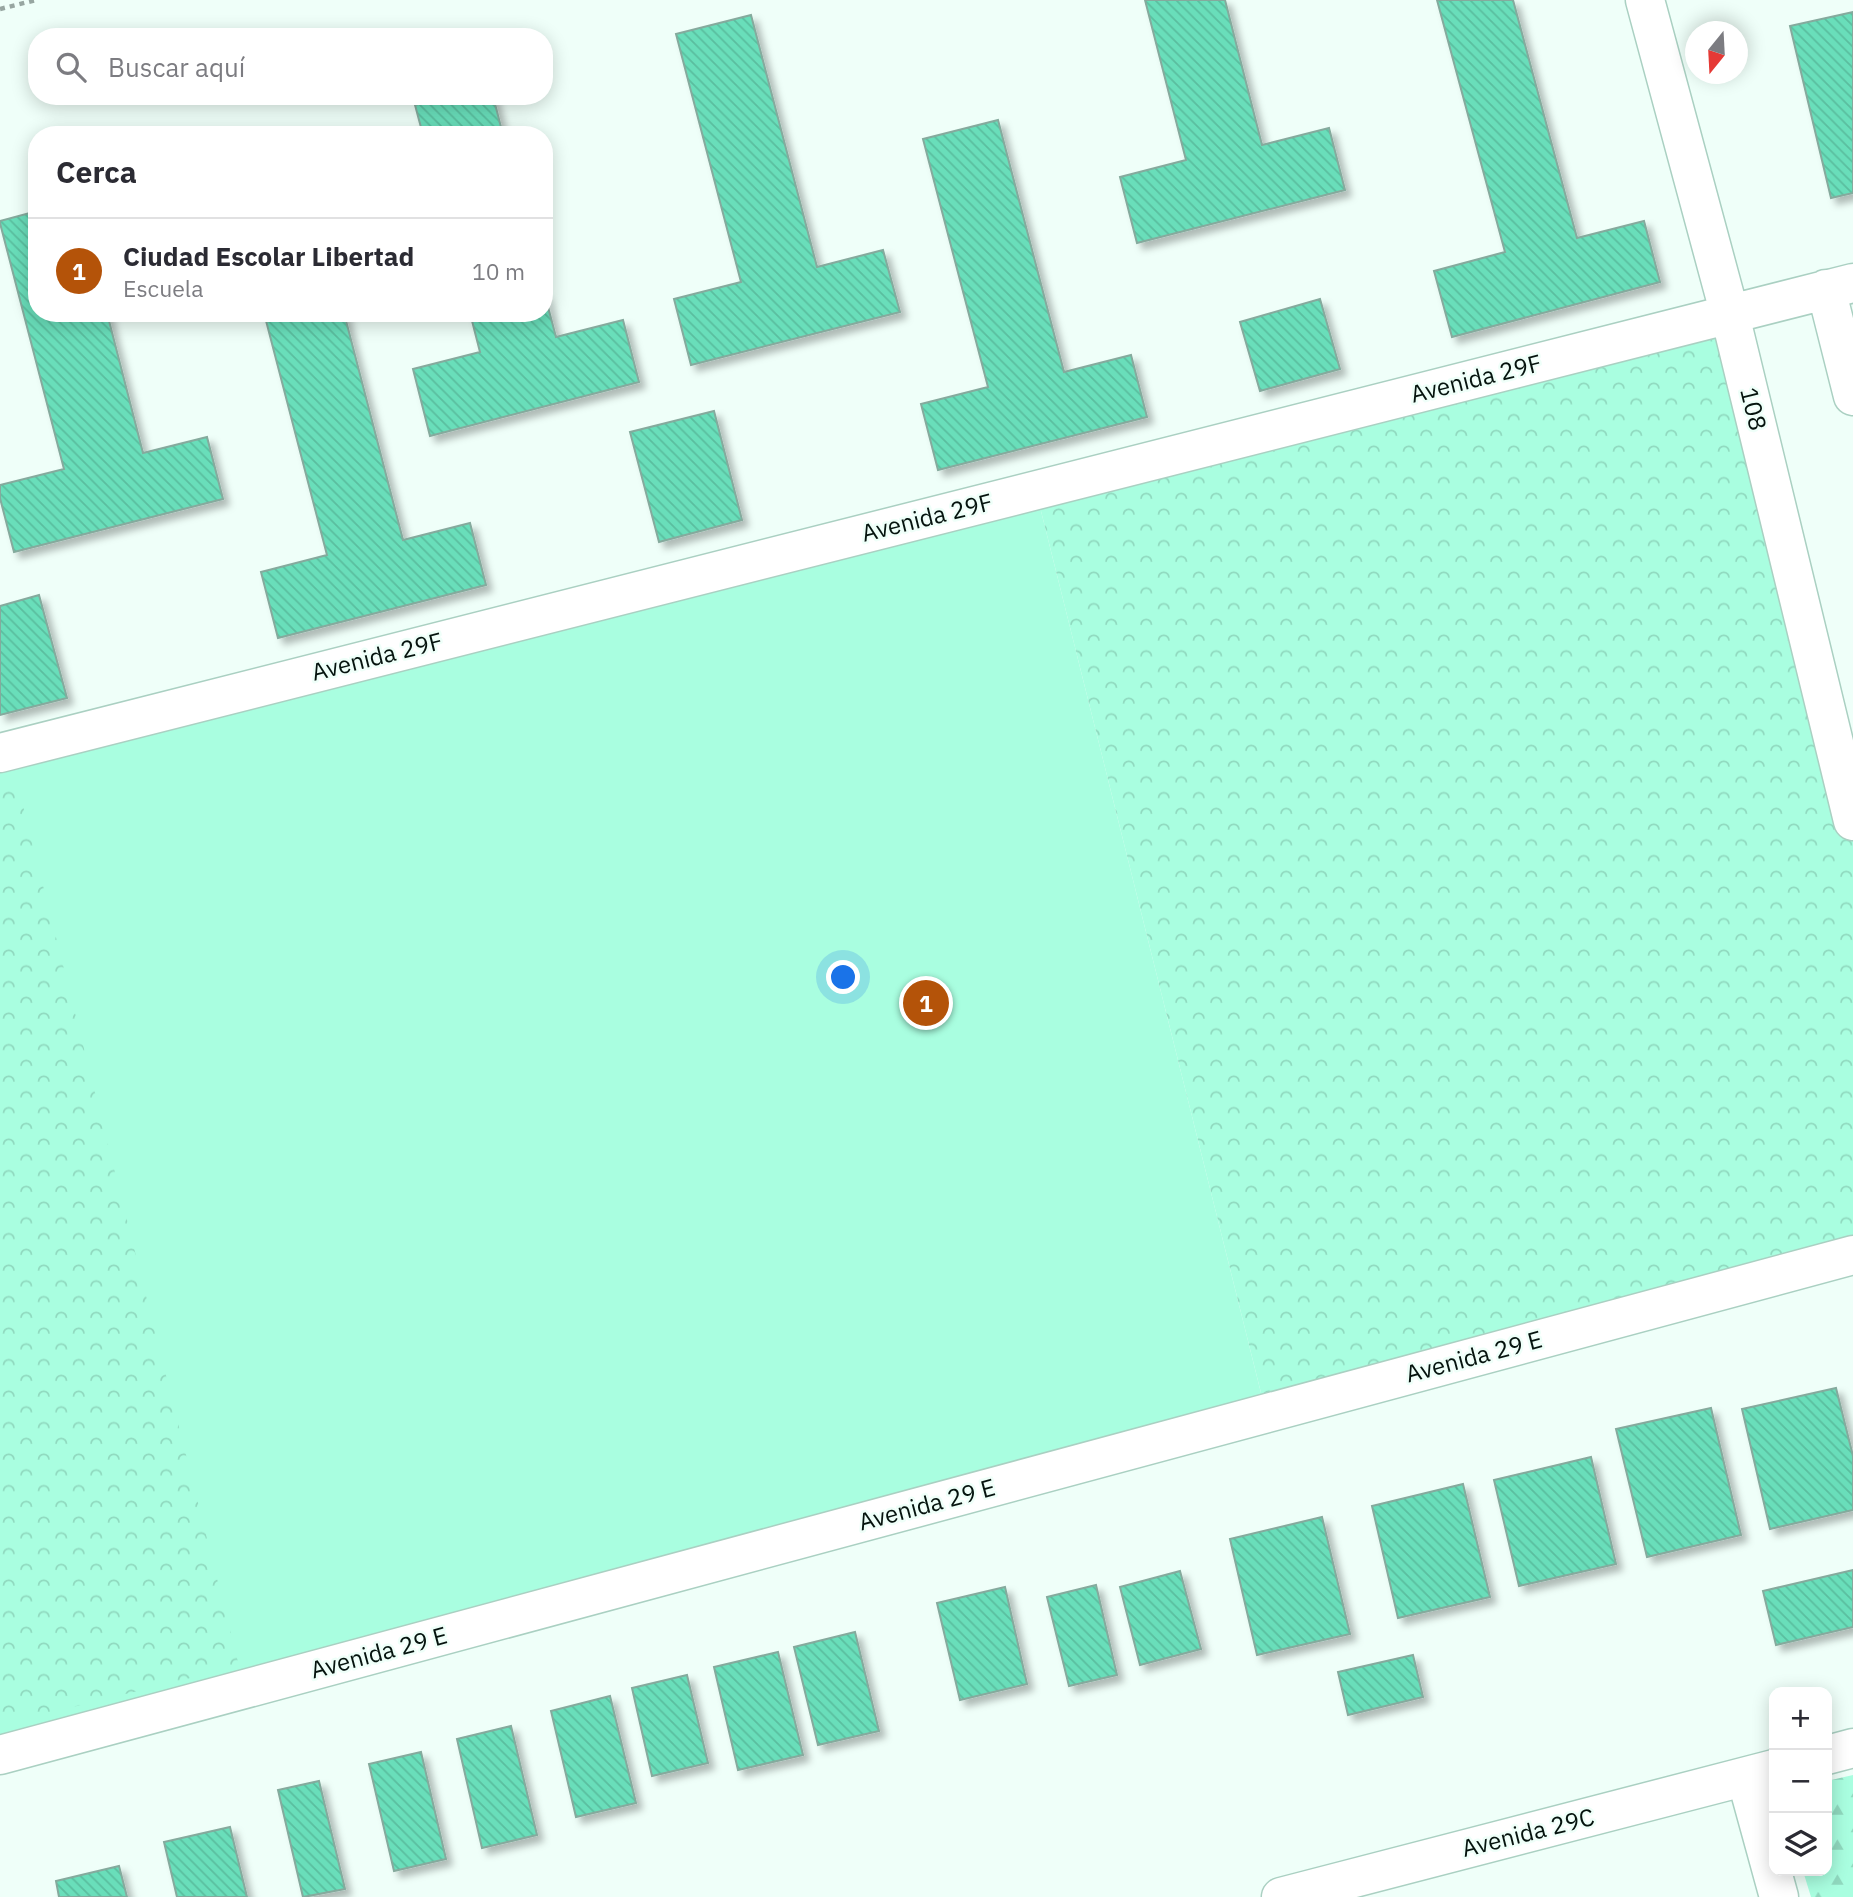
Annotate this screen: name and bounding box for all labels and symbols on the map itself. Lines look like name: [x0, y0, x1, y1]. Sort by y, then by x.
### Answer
north arrow: [1685, 21, 1748, 84]
street label: Avenida 29F: [1407, 346, 1545, 410]
street label: 108: [1733, 384, 1775, 434]
street label: Avenida 29F: [858, 485, 996, 549]
street label: Avenida 29F: [308, 624, 446, 688]
your location: [826, 960, 860, 994]
pin: 1: [903, 977, 949, 1029]
street label: Avenida 29 E: [1402, 1322, 1546, 1390]
street label: Avenida 29 E: [855, 1470, 999, 1538]
street label: Avenida 29 E: [307, 1618, 451, 1686]
street label: Avenida 29C: [1458, 1800, 1597, 1864]

